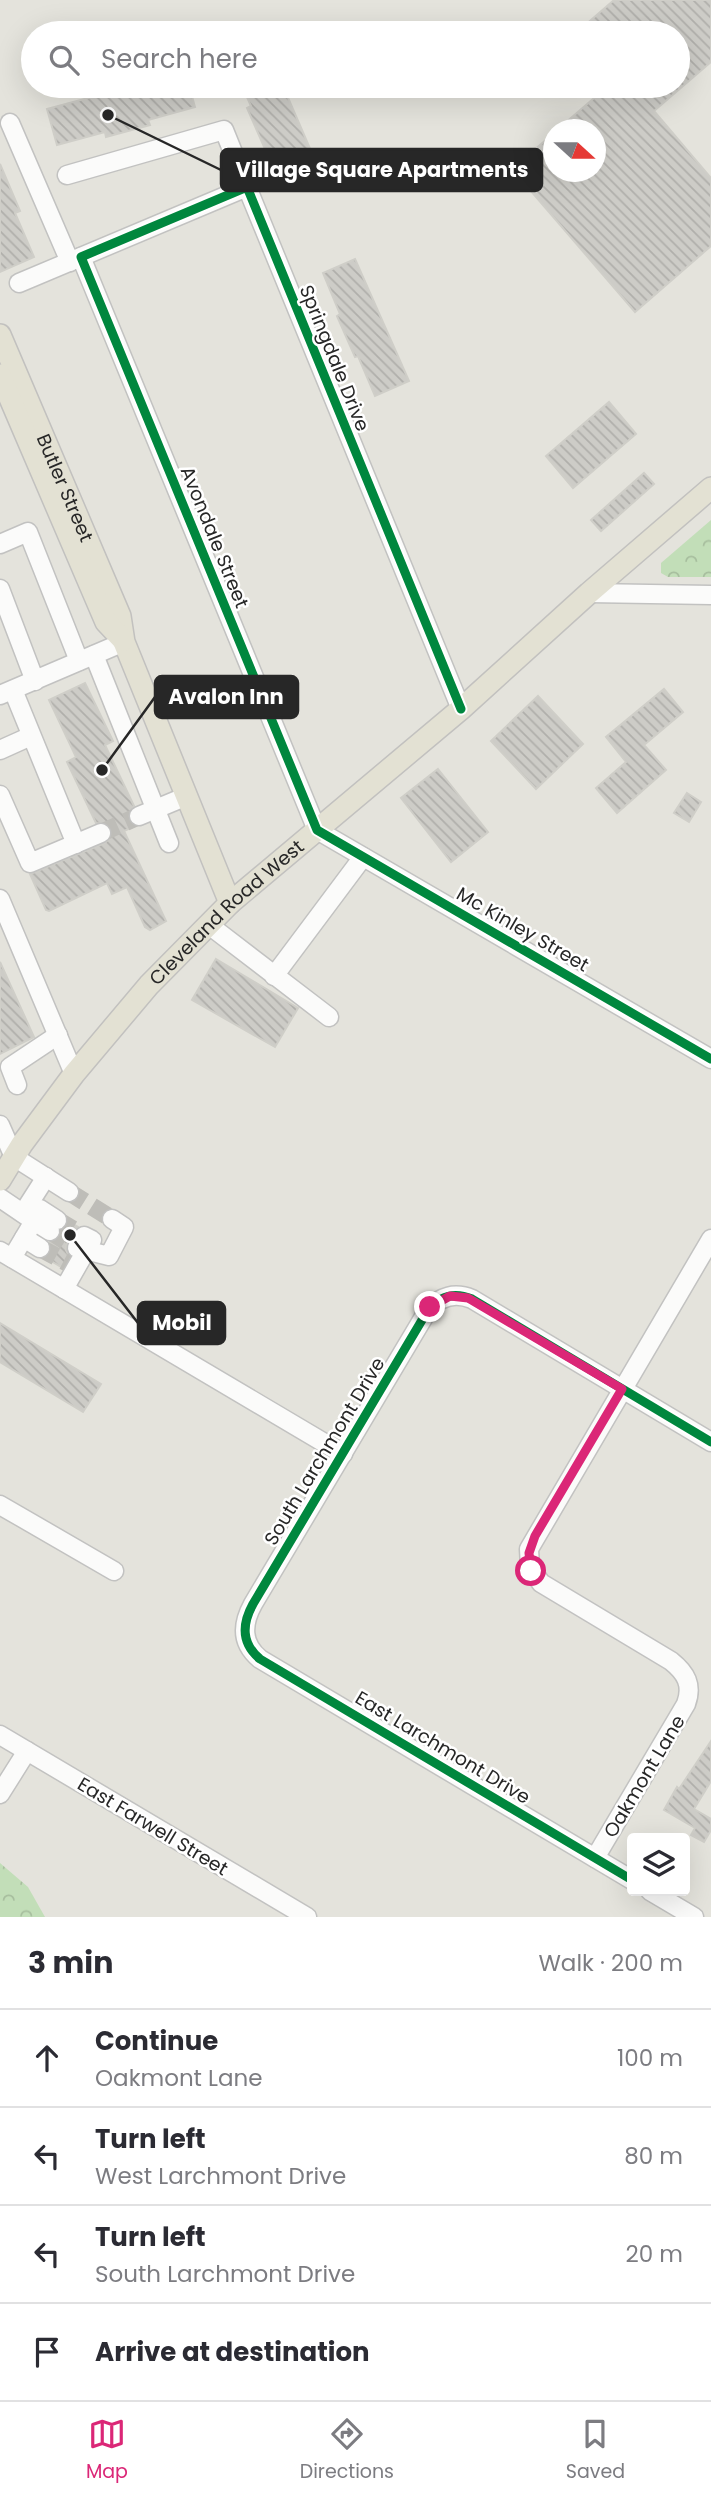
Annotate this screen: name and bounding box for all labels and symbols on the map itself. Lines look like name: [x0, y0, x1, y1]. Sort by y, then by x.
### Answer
north arrow: [543, 119, 606, 182]
callout: Village Square Apartments: [221, 149, 542, 191]
text: Village Square Apartments: [236, 155, 528, 184]
street label: Springdale Drive: [293, 281, 376, 435]
street label: Butler Street: [30, 430, 100, 546]
street label: Avondale Street: [174, 462, 255, 612]
callout: Avalon Inn: [155, 676, 298, 718]
text: Avalon Inn: [168, 682, 284, 711]
street label: Cleveland Road West: [143, 834, 310, 991]
street label: Mc Kinley Street: [451, 880, 594, 978]
route end: [414, 1291, 445, 1322]
callout: Mobil: [138, 1302, 225, 1344]
text: Mobil: [152, 1308, 212, 1337]
street label: South Larchmont Drive: [257, 1352, 391, 1550]
route start: [515, 1555, 546, 1586]
street label: East Larchmont Drive: [350, 1684, 535, 1810]
street label: Oakmont Lane: [597, 1710, 692, 1843]
street label: East Farwell Street: [72, 1771, 233, 1882]

